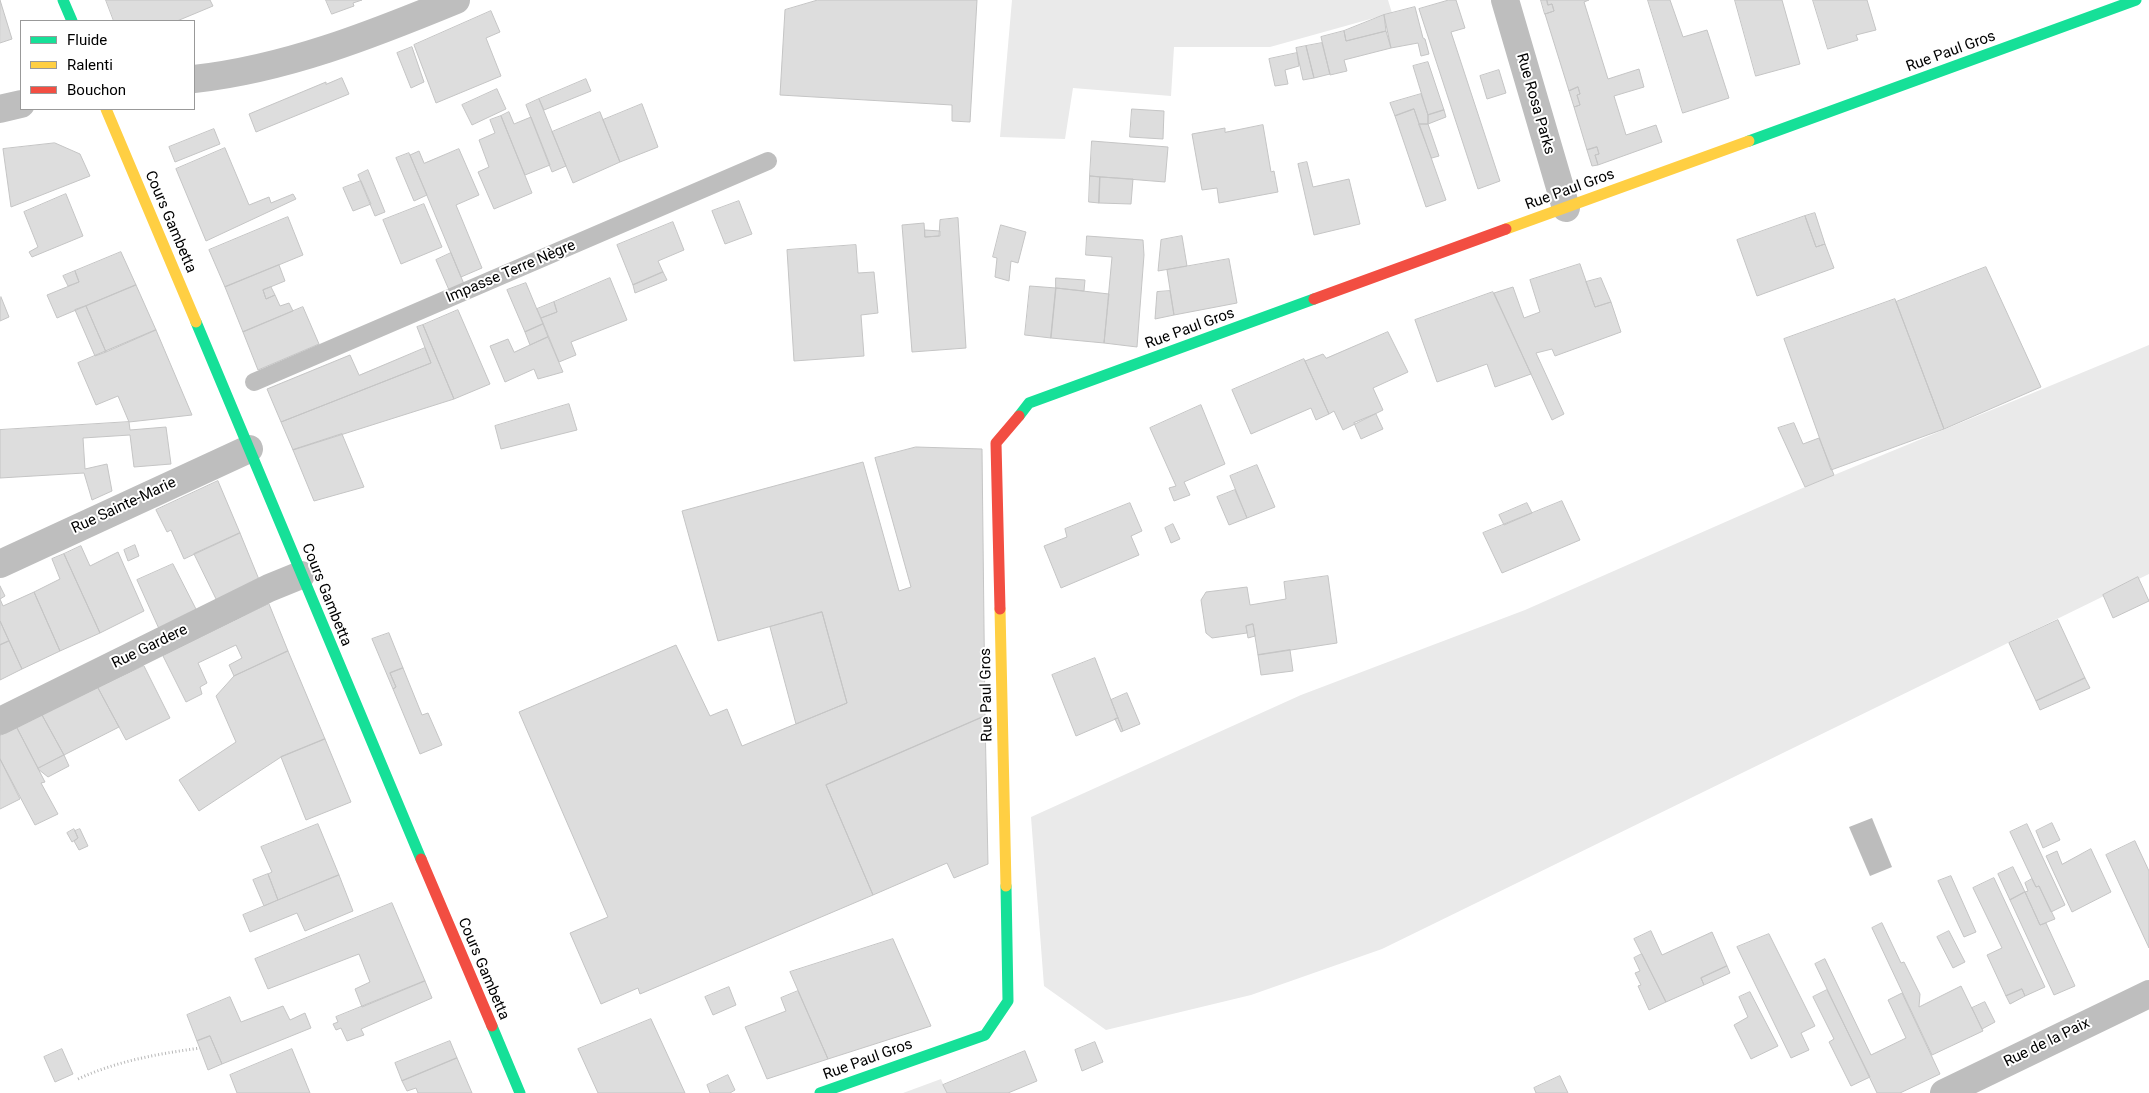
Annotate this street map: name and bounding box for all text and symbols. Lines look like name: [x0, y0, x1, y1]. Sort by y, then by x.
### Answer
legend: [20, 20, 195, 110]
street label: Rue Paul Gros: [1904, 27, 1998, 77]
text: Fluide: [67, 31, 107, 49]
street label: Rue Rosa Parks: [1512, 51, 1558, 157]
text: Ralenti: [67, 56, 113, 74]
text: Bouchon: [67, 81, 126, 99]
street label: Rue Paul Gros: [1523, 165, 1617, 215]
street label: Cours Gambetta: [140, 168, 200, 276]
street label: Impasse Terre Nègre: [444, 237, 578, 307]
street label: Rue Paul Gros: [1143, 304, 1237, 354]
street label: Rue Sainte-Marie: [69, 474, 179, 538]
street label: Cours Gambetta: [297, 541, 355, 649]
street label: Rue Gardere: [109, 621, 191, 673]
street label: Rue Paul Gros: [977, 648, 997, 742]
street label: Cours Gambetta: [453, 915, 513, 1023]
street label: Rue de la Paix: [2001, 1014, 2093, 1072]
street label: Rue Paul Gros: [821, 1035, 915, 1085]

